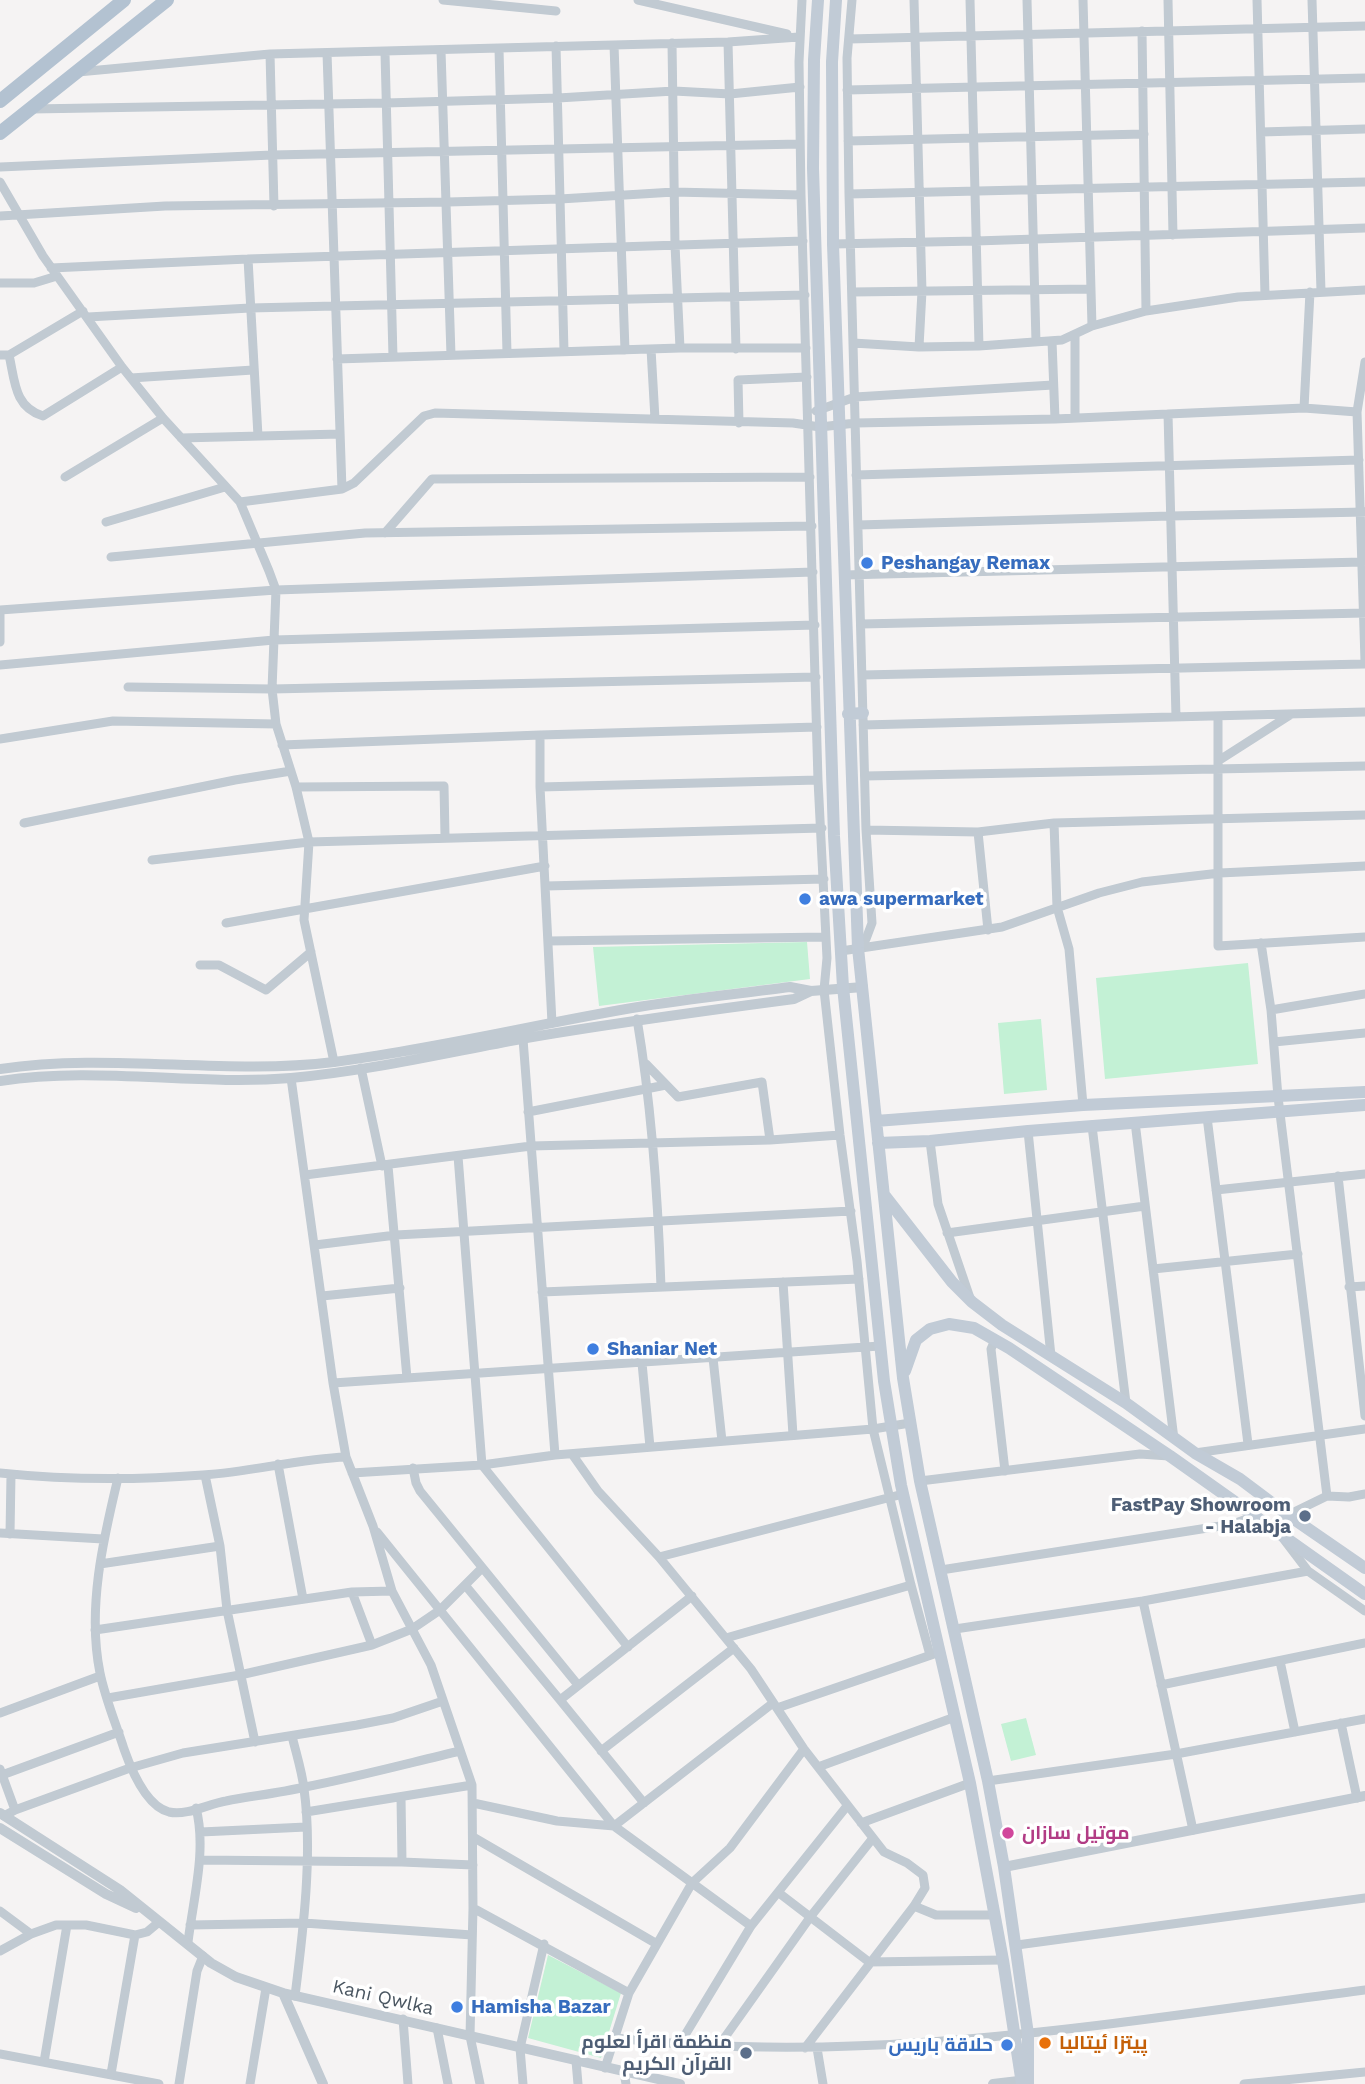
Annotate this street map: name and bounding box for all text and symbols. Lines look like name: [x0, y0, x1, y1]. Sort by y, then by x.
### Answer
place label: Peshangay Remax: [881, 552, 1050, 574]
marker: Peshangay Remax: [859, 555, 875, 571]
place label: awa supermarket: [819, 888, 984, 910]
marker: awa supermarket: [797, 891, 813, 907]
place label: Shaniar Net: [607, 1338, 717, 1360]
marker: Shaniar Net: [585, 1341, 601, 1357]
place label: FastPay Showroom - Halabja: [1111, 1494, 1291, 1538]
marker: FastPay Showroom - Halabja: [1297, 1508, 1313, 1524]
place label: موتيل سازان: [1022, 1822, 1130, 1844]
marker: موتيل سازان: [1000, 1825, 1016, 1841]
street label: Kani Qwlka: [330, 1975, 436, 2021]
place label: Hamisha Bazar: [471, 1996, 611, 2018]
marker: Hamisha Bazar: [449, 1999, 465, 2015]
place label: منظمة اقرأ لعلوم القرآن الكريم: [581, 2031, 732, 2075]
place label: پیتزا ئیتالیا: [1059, 2032, 1148, 2054]
place label: حلاقة باریس: [889, 2034, 993, 2056]
marker: پیتزا ئیتالیا: [1037, 2035, 1053, 2051]
marker: حلاقة باریس: [999, 2037, 1015, 2053]
marker: منظمة اقرأ لعلوم القرآن الكريم: [738, 2045, 754, 2061]

